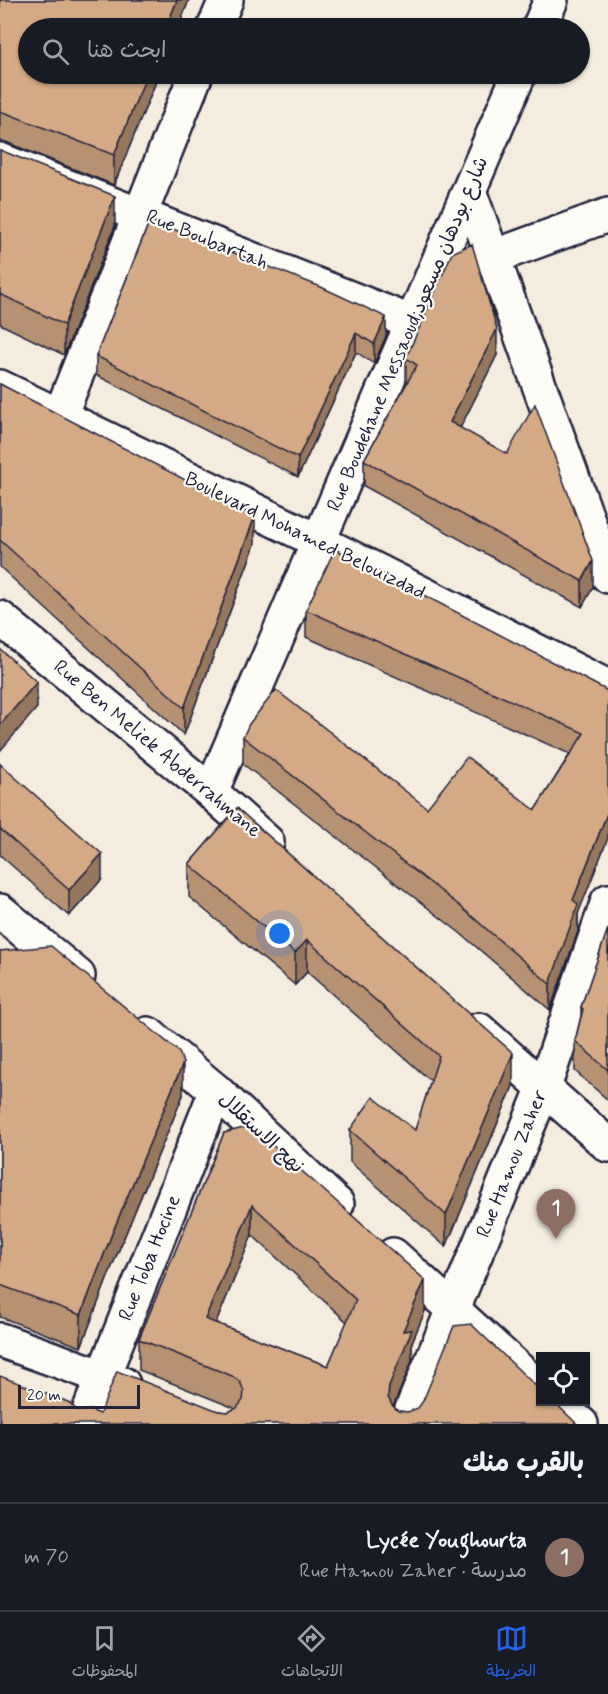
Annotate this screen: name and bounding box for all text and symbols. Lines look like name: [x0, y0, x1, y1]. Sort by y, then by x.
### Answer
search box: [18, 18, 590, 84]
icon: search: [39, 35, 72, 68]
text: ابحث هنا: [87, 37, 167, 65]
street label: Rue Boudehane Messaoud;شارع بودهان مسعود: [321, 152, 495, 516]
street label: Rue Boubartah: [142, 203, 272, 277]
street label: Boulevard Mohamed Belouizdad: [180, 466, 430, 606]
street label: Rue Ben Meliek Abderrahmane: [47, 654, 267, 844]
your location: [265, 919, 294, 948]
street label: نهج الاستقلال: [212, 1086, 310, 1180]
street label: Rue Hamou Zaher: [470, 1086, 554, 1242]
pin: 1: [536, 1190, 576, 1239]
street label: Rue Toba Hocine: [112, 1191, 188, 1325]
map controls: [536, 1352, 590, 1406]
button: locate: [536, 1352, 590, 1406]
scale bar: [18, 1382, 140, 1410]
text: 20 m: [27, 1385, 61, 1406]
text: بالقرب منك: [463, 1447, 584, 1481]
text: Lycée Youghourta: [366, 1527, 527, 1555]
text: 70 m: [24, 1544, 69, 1571]
text: 1: [560, 1544, 569, 1571]
text: مدرسة · Rue Hamou Zaher: [299, 1558, 527, 1585]
tab: المحفوظات: [72, 1622, 138, 1685]
tab: الاتجاهات: [281, 1622, 343, 1685]
tab: الخريطة: [486, 1622, 536, 1685]

